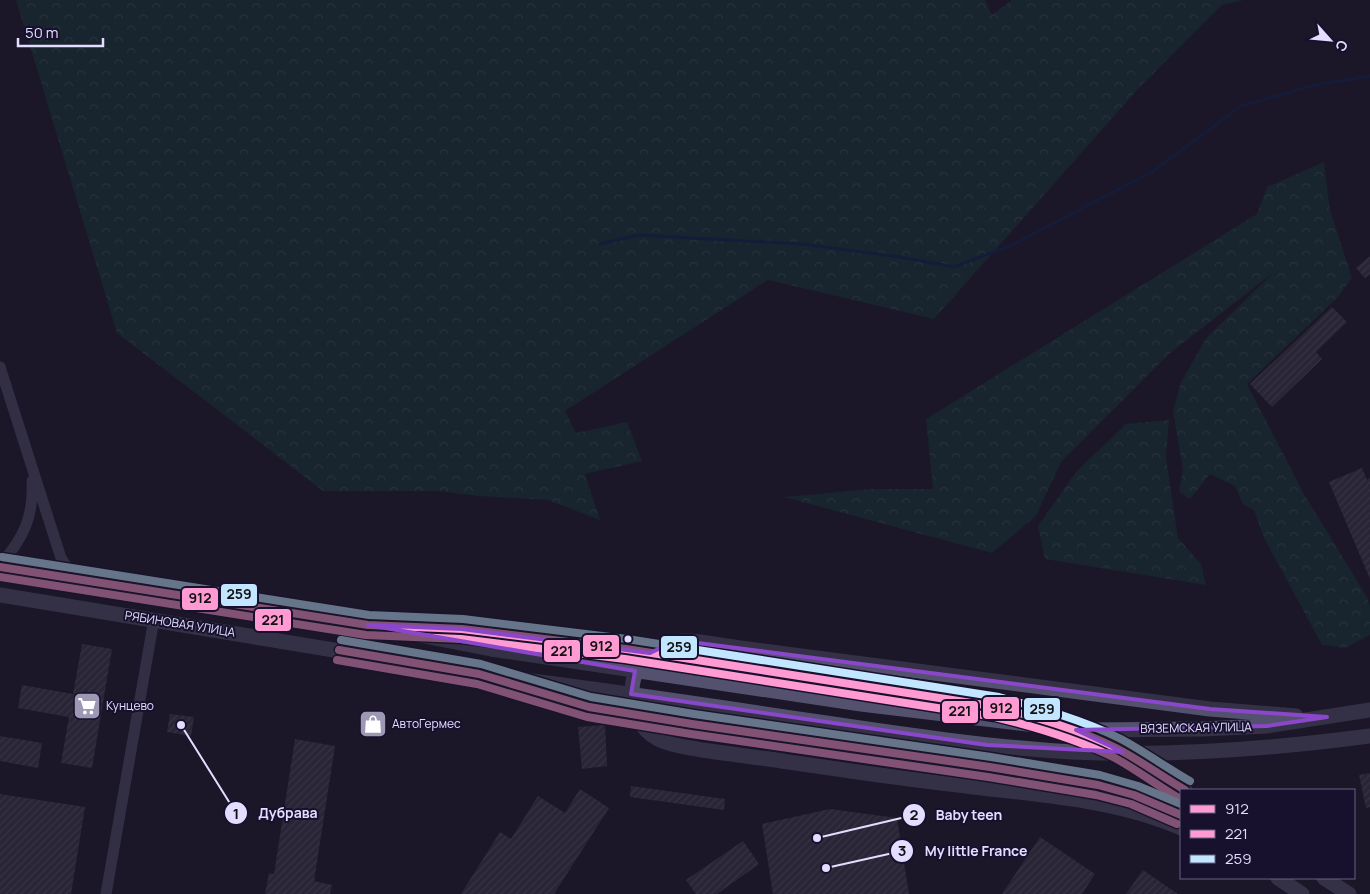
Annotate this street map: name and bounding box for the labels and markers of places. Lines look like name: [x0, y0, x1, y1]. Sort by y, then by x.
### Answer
unlabelled marker: [623, 634, 633, 644]
supermarket icon: Кунцево: [72, 691, 102, 721]
place label: Кунцево: [106, 697, 154, 714]
shop icon: АвтоГермес: [358, 709, 388, 739]
place label: АвтоГермес: [392, 715, 461, 732]
callout: Дубрава: [223, 799, 328, 828]
callout: Baby teen: [901, 800, 1013, 829]
callout: My little France: [890, 836, 1037, 865]

